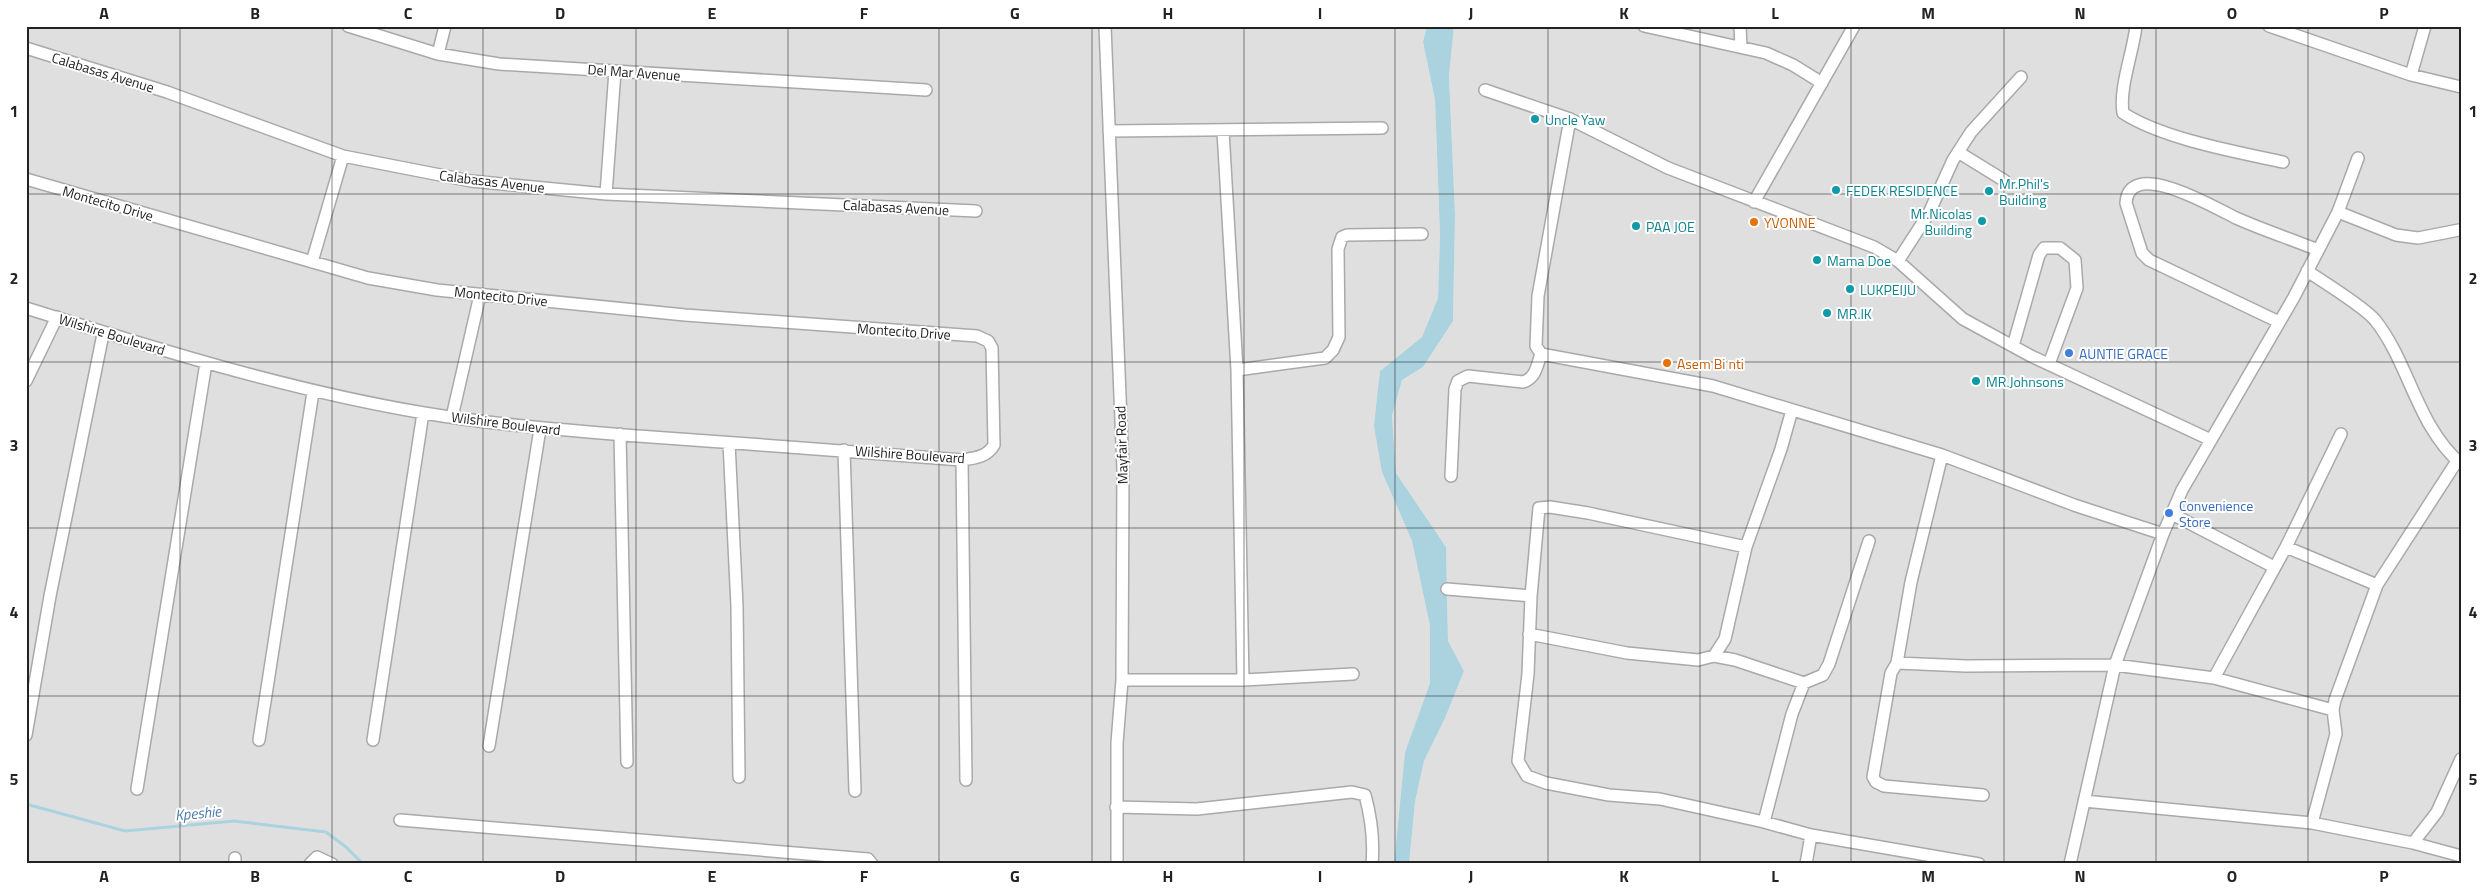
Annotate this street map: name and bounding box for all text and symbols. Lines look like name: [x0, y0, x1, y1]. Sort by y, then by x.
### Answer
text: A: [99, 1, 109, 25]
text: B: [250, 1, 260, 25]
text: C: [404, 1, 413, 25]
text: D: [555, 1, 565, 25]
text: E: [708, 1, 717, 25]
text: F: [860, 1, 869, 25]
text: G: [1010, 1, 1020, 25]
text: H: [1163, 1, 1173, 25]
text: I: [1318, 1, 1322, 25]
text: J: [1469, 1, 1473, 25]
text: K: [1619, 1, 1629, 25]
text: L: [1771, 1, 1779, 25]
text: M: [1921, 1, 1935, 25]
text: N: [2074, 1, 2086, 25]
text: O: [2227, 1, 2237, 25]
text: P: [2379, 1, 2389, 25]
street label: Calabasas Avenue: [49, 46, 157, 98]
street label: Del Mar Avenue: [587, 58, 681, 86]
text: 1: [10, 99, 18, 123]
text: 1: [2469, 99, 2477, 123]
place label: Uncle Yaw: [1545, 109, 1606, 130]
marker: Uncle Yaw: [1529, 113, 1541, 125]
street label: Calabasas Avenue: [438, 164, 546, 198]
place label: Mr.Phil's Building: [1999, 173, 2049, 210]
street label: Montecito Drive: [60, 180, 156, 226]
place label: FEDEK RESIDENCE: [1846, 180, 1958, 201]
marker: FEDEK RESIDENCE: [1830, 184, 1842, 196]
marker: Mr.Phil's Building: [1983, 185, 1995, 197]
street label: Calabasas Avenue: [842, 194, 950, 220]
place label: Mr.Nicolas Building: [1910, 203, 1972, 240]
place label: YVONNE: [1764, 212, 1816, 233]
marker: Mr.Nicolas Building: [1976, 215, 1988, 227]
place label: PAA JOE: [1646, 216, 1695, 237]
marker: YVONNE: [1748, 216, 1760, 228]
marker: PAA JOE: [1630, 220, 1642, 232]
place label: Mama Doe: [1827, 250, 1891, 271]
marker: Mama Doe: [1811, 254, 1823, 266]
text: 2: [10, 266, 18, 290]
text: 2: [2469, 266, 2477, 290]
place label: LUKPEIJU: [1860, 279, 1916, 300]
street label: Montecito Drive: [453, 281, 549, 311]
marker: LUKPEIJU: [1844, 283, 1856, 295]
place label: MR.IK: [1837, 303, 1872, 324]
marker: MR.IK: [1821, 307, 1833, 319]
street label: Wilshire Boulevard: [56, 308, 168, 360]
street label: Montecito Drive: [857, 317, 951, 345]
place label: AUNTIE GRACE: [2079, 343, 2168, 364]
marker: AUNTIE GRACE: [2063, 347, 2075, 359]
place label: Asem Bi nti: [1677, 353, 1744, 374]
marker: Asem Bi nti: [1661, 357, 1673, 369]
place label: MR.Johnsons: [1986, 371, 2064, 392]
marker: MR.Johnsons: [1970, 375, 1982, 387]
street label: Mayfair Road: [1109, 405, 1133, 485]
street label: Wilshire Boulevard: [450, 406, 562, 440]
text: 3: [10, 433, 18, 457]
text: 3: [2469, 433, 2477, 457]
street label: Wilshire Boulevard: [854, 440, 966, 468]
place label: Convenience Store: [2179, 495, 2253, 532]
marker: Convenience Store: [2163, 507, 2175, 519]
text: 4: [10, 600, 19, 624]
text: 4: [2469, 600, 2478, 624]
text: 5: [10, 767, 19, 791]
text: 5: [2469, 767, 2478, 791]
water label: Kpeshie: [174, 799, 223, 826]
text: A: [99, 864, 109, 888]
text: B: [250, 864, 260, 888]
text: C: [404, 864, 413, 888]
text: D: [555, 864, 565, 888]
text: E: [708, 864, 717, 888]
text: F: [860, 864, 869, 888]
text: G: [1010, 864, 1020, 888]
text: H: [1163, 864, 1173, 888]
text: I: [1318, 864, 1322, 888]
text: J: [1469, 864, 1473, 888]
text: K: [1619, 864, 1629, 888]
text: L: [1771, 864, 1779, 888]
text: M: [1921, 864, 1935, 888]
text: N: [2074, 864, 2086, 888]
text: O: [2227, 864, 2237, 888]
text: P: [2379, 864, 2389, 888]

